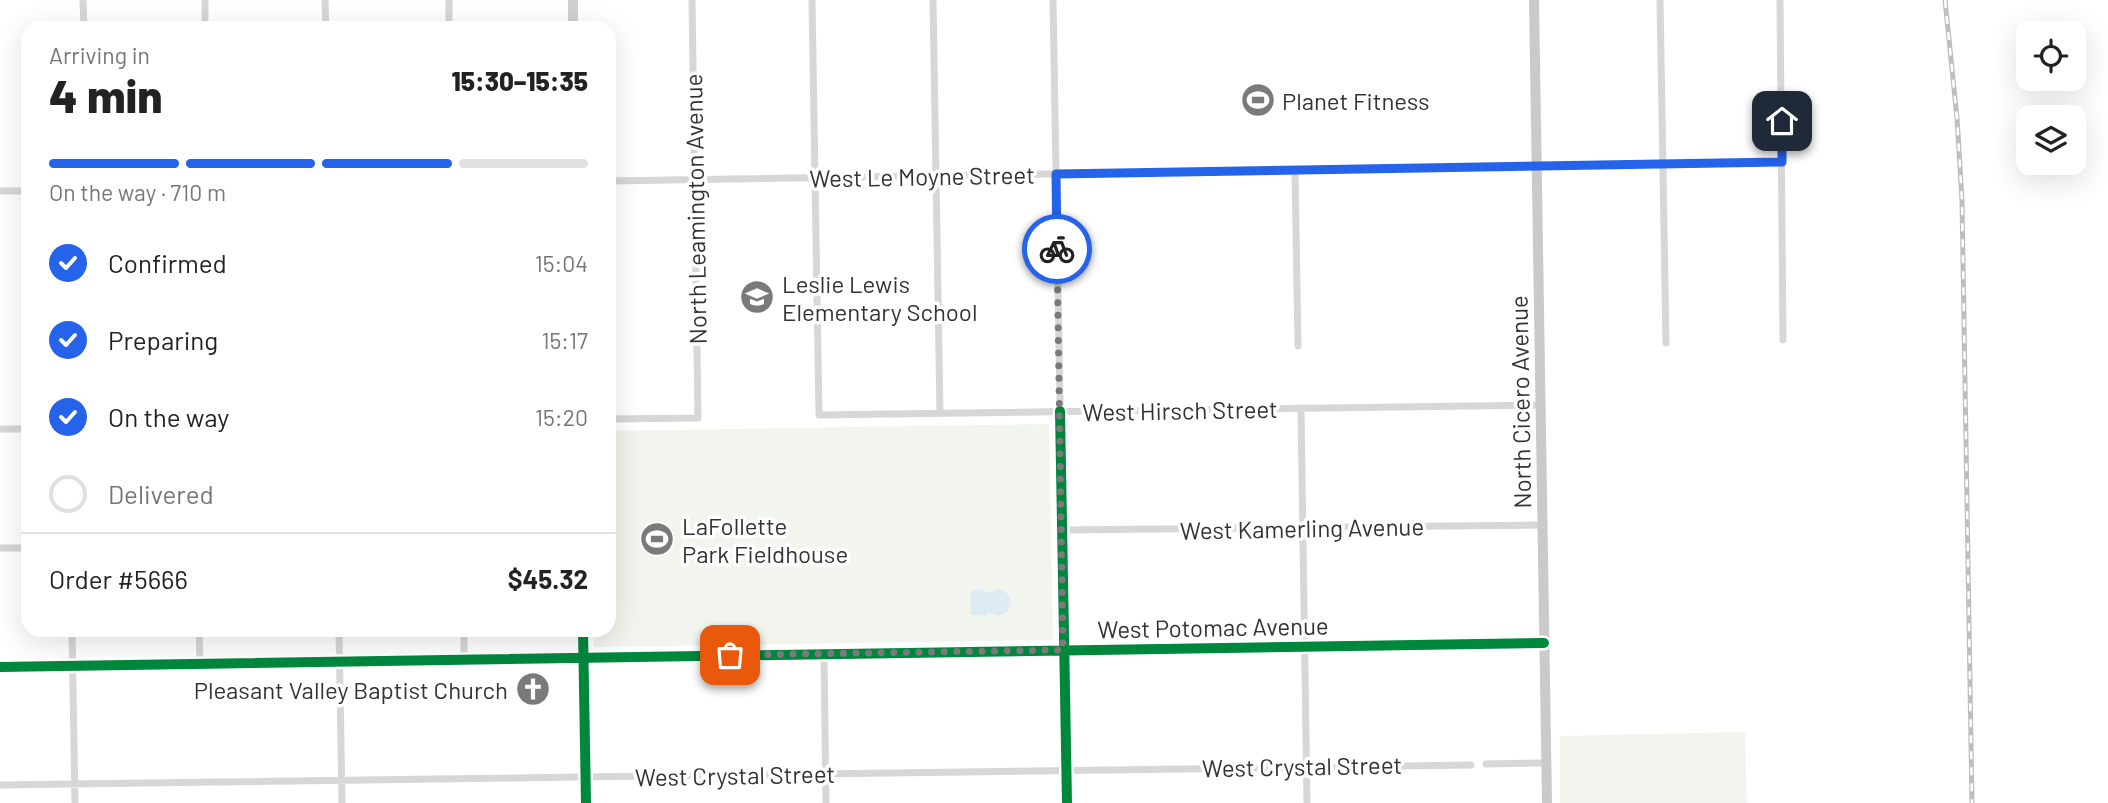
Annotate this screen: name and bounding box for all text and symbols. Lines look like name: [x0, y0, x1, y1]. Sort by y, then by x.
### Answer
map controls: [2016, 21, 2086, 175]
button: locate: [2016, 21, 2086, 91]
text: Arriving in: [49, 41, 150, 69]
text: 15:30–15:35: [451, 65, 588, 96]
text: 4 min: [49, 67, 163, 122]
street label: North Leamington Avenue: [678, 73, 712, 345]
sports icon: Planet Fitness: [1239, 81, 1277, 119]
place label: Planet Fitness: [1282, 86, 1429, 115]
pin: [1752, 91, 1812, 151]
icon: home: [1763, 102, 1801, 140]
button: layers: [2016, 105, 2086, 175]
street label: West Le Moyne Street: [809, 160, 1035, 192]
text: On the way · 710 m: [49, 178, 226, 206]
courier: [1022, 214, 1092, 284]
icon: bike: [1038, 230, 1076, 268]
icon: check: [49, 244, 87, 282]
text: Confirmed: [108, 247, 227, 278]
text: 15:04: [535, 249, 588, 277]
place label: Leslie Lewis Elementary School: [782, 269, 977, 326]
school or university icon: Leslie Lewis Elementary School: [738, 278, 776, 316]
street label: North Cicero Avenue: [1504, 295, 1536, 509]
icon: check: [49, 321, 87, 359]
text: Preparing: [108, 324, 218, 355]
text: 15:17: [541, 326, 588, 354]
street label: West Hirsch Street: [1082, 394, 1278, 426]
icon: check: [49, 398, 87, 436]
text: On the way: [108, 401, 229, 432]
text: 15:20: [535, 403, 588, 431]
text: Delivered: [108, 478, 214, 509]
place label: LaFollette Park Fieldhouse: [682, 511, 848, 568]
street label: West Kamerling Avenue: [1180, 511, 1424, 545]
sports icon: LaFollette Park Fieldhouse: [638, 520, 676, 558]
text: Order #5666: [49, 563, 188, 594]
text: $45.32: [508, 563, 588, 594]
street label: West Potomac Avenue: [1097, 610, 1329, 644]
pin: [700, 625, 760, 685]
icon: bag: [711, 636, 749, 674]
church icon: Pleasant Valley Baptist Church: [514, 670, 552, 708]
place label: Pleasant Valley Baptist Church: [194, 675, 508, 704]
street label: West Crystal Street: [1202, 750, 1402, 782]
street label: West Crystal Street: [635, 759, 835, 791]

